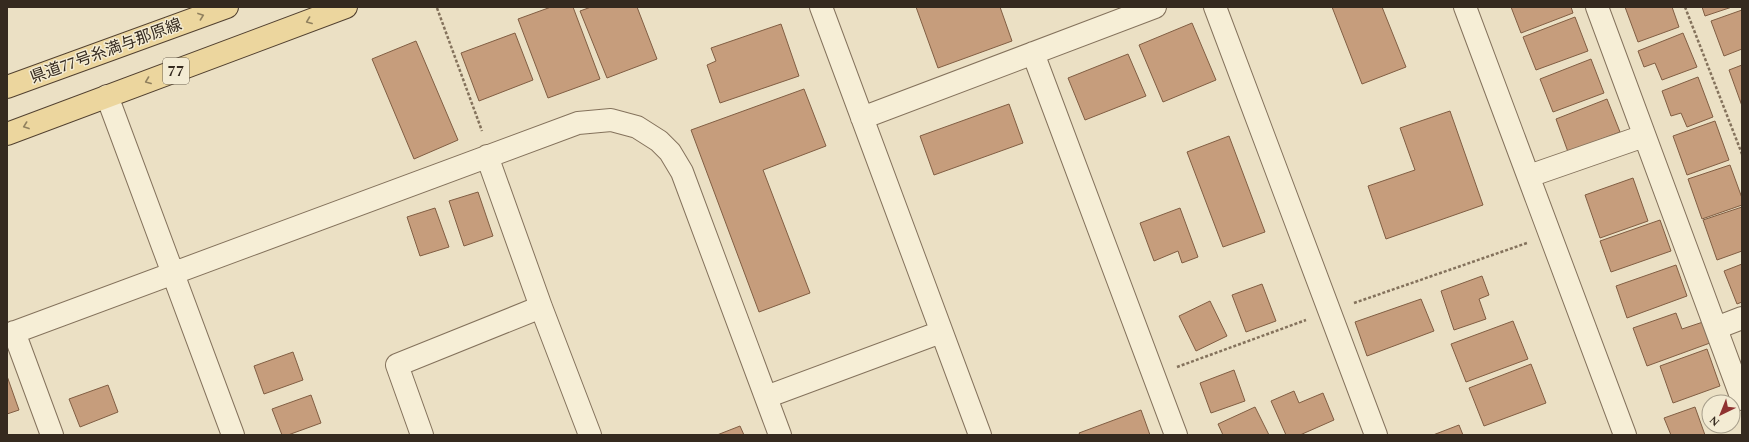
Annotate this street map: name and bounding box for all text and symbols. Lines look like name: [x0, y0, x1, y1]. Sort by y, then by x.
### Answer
one-way arrow: [198, 13, 205, 21]
street label: 県道77号糸満与那原線: [28, 15, 184, 87]
one-way arrow: [306, 16, 313, 24]
road number: 77: [163, 58, 189, 84]
one-way arrow: [145, 77, 152, 85]
one-way arrow: [23, 122, 30, 130]
north arrow: [1701, 394, 1741, 434]
text: N: [1705, 412, 1724, 430]

